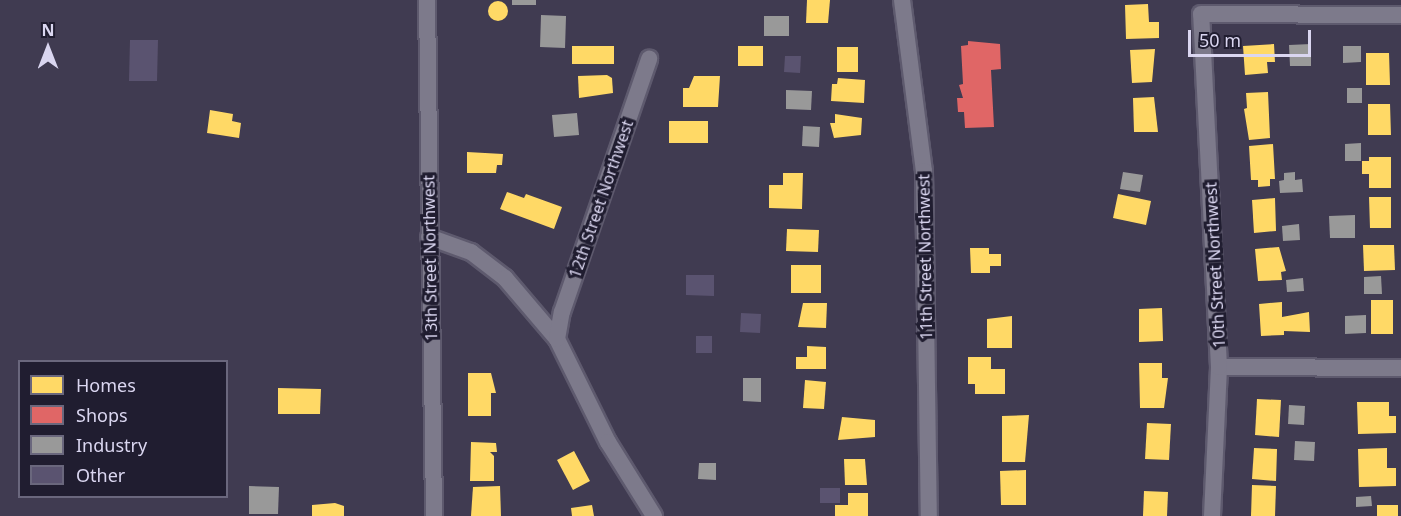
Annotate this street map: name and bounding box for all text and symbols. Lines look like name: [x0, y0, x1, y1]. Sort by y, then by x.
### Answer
north arrow: [18, 18, 78, 78]
scale bar: [1191, 18, 1314, 56]
text: N: [41, 19, 55, 41]
text: 50 m: [1199, 28, 1241, 52]
street label: 12th Street Northwest: [565, 117, 637, 281]
street label: 11th Street Northwest: [914, 174, 936, 340]
street label: 13th Street Northwest: [419, 175, 441, 341]
street label: 10th Street Northwest: [1201, 182, 1229, 348]
legend: [18, 360, 228, 498]
text: Homes: [76, 373, 136, 397]
text: Shops: [76, 403, 128, 427]
text: Industry: [76, 433, 147, 457]
text: Other: [76, 463, 125, 487]

